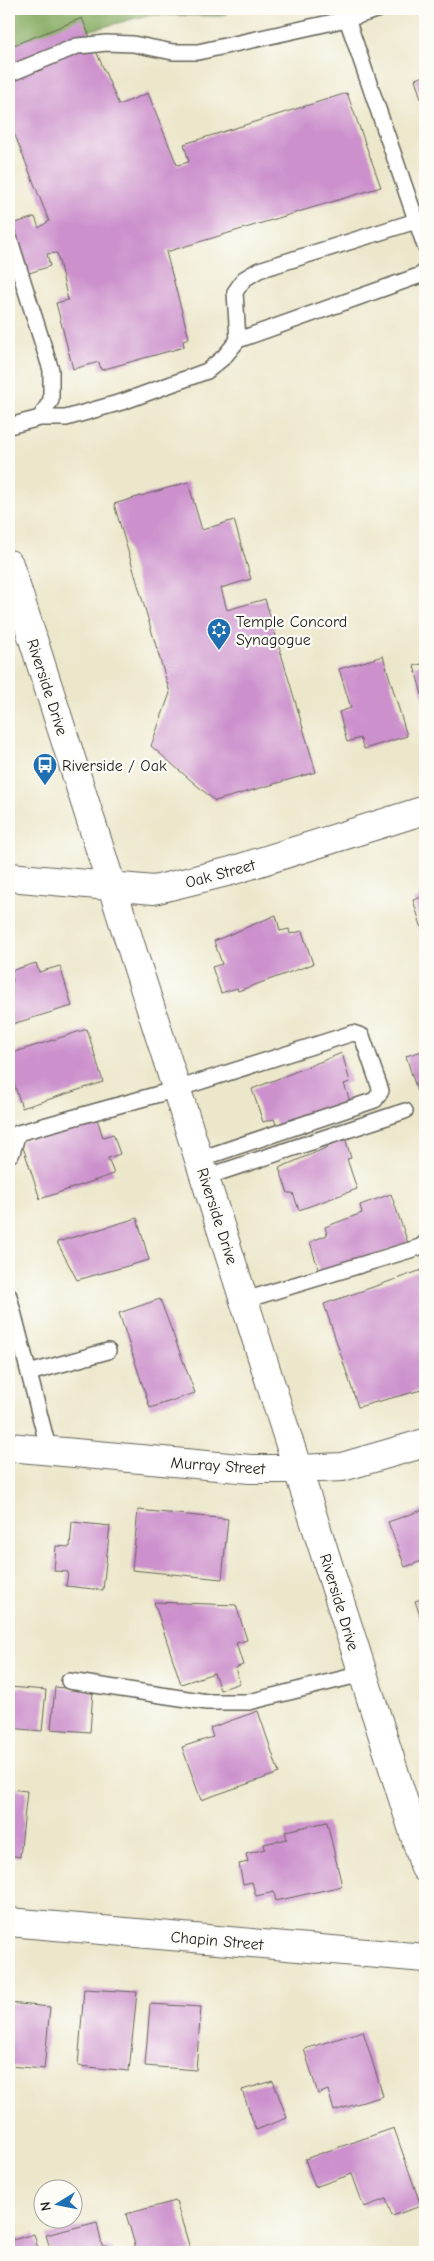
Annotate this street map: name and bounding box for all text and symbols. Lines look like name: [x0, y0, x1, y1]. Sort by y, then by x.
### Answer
place label: Temple Concord Synagogue: [236, 613, 347, 649]
synagogue icon: Temple Concord Synagogue: [206, 617, 232, 651]
street label: Riverside Drive: [23, 637, 71, 738]
bus stop icon: Riverside / Oak: [32, 752, 58, 786]
place label: Riverside / Oak: [62, 757, 167, 775]
street label: Oak Street: [183, 856, 258, 892]
street label: Riverside Drive: [193, 1166, 241, 1267]
street label: Murray Street: [170, 1454, 266, 1478]
street label: Riverside Drive: [316, 1552, 362, 1653]
street label: Chapin Street: [170, 1928, 264, 1954]
north arrow: [32, 2178, 82, 2228]
text: N: [37, 2200, 55, 2212]

